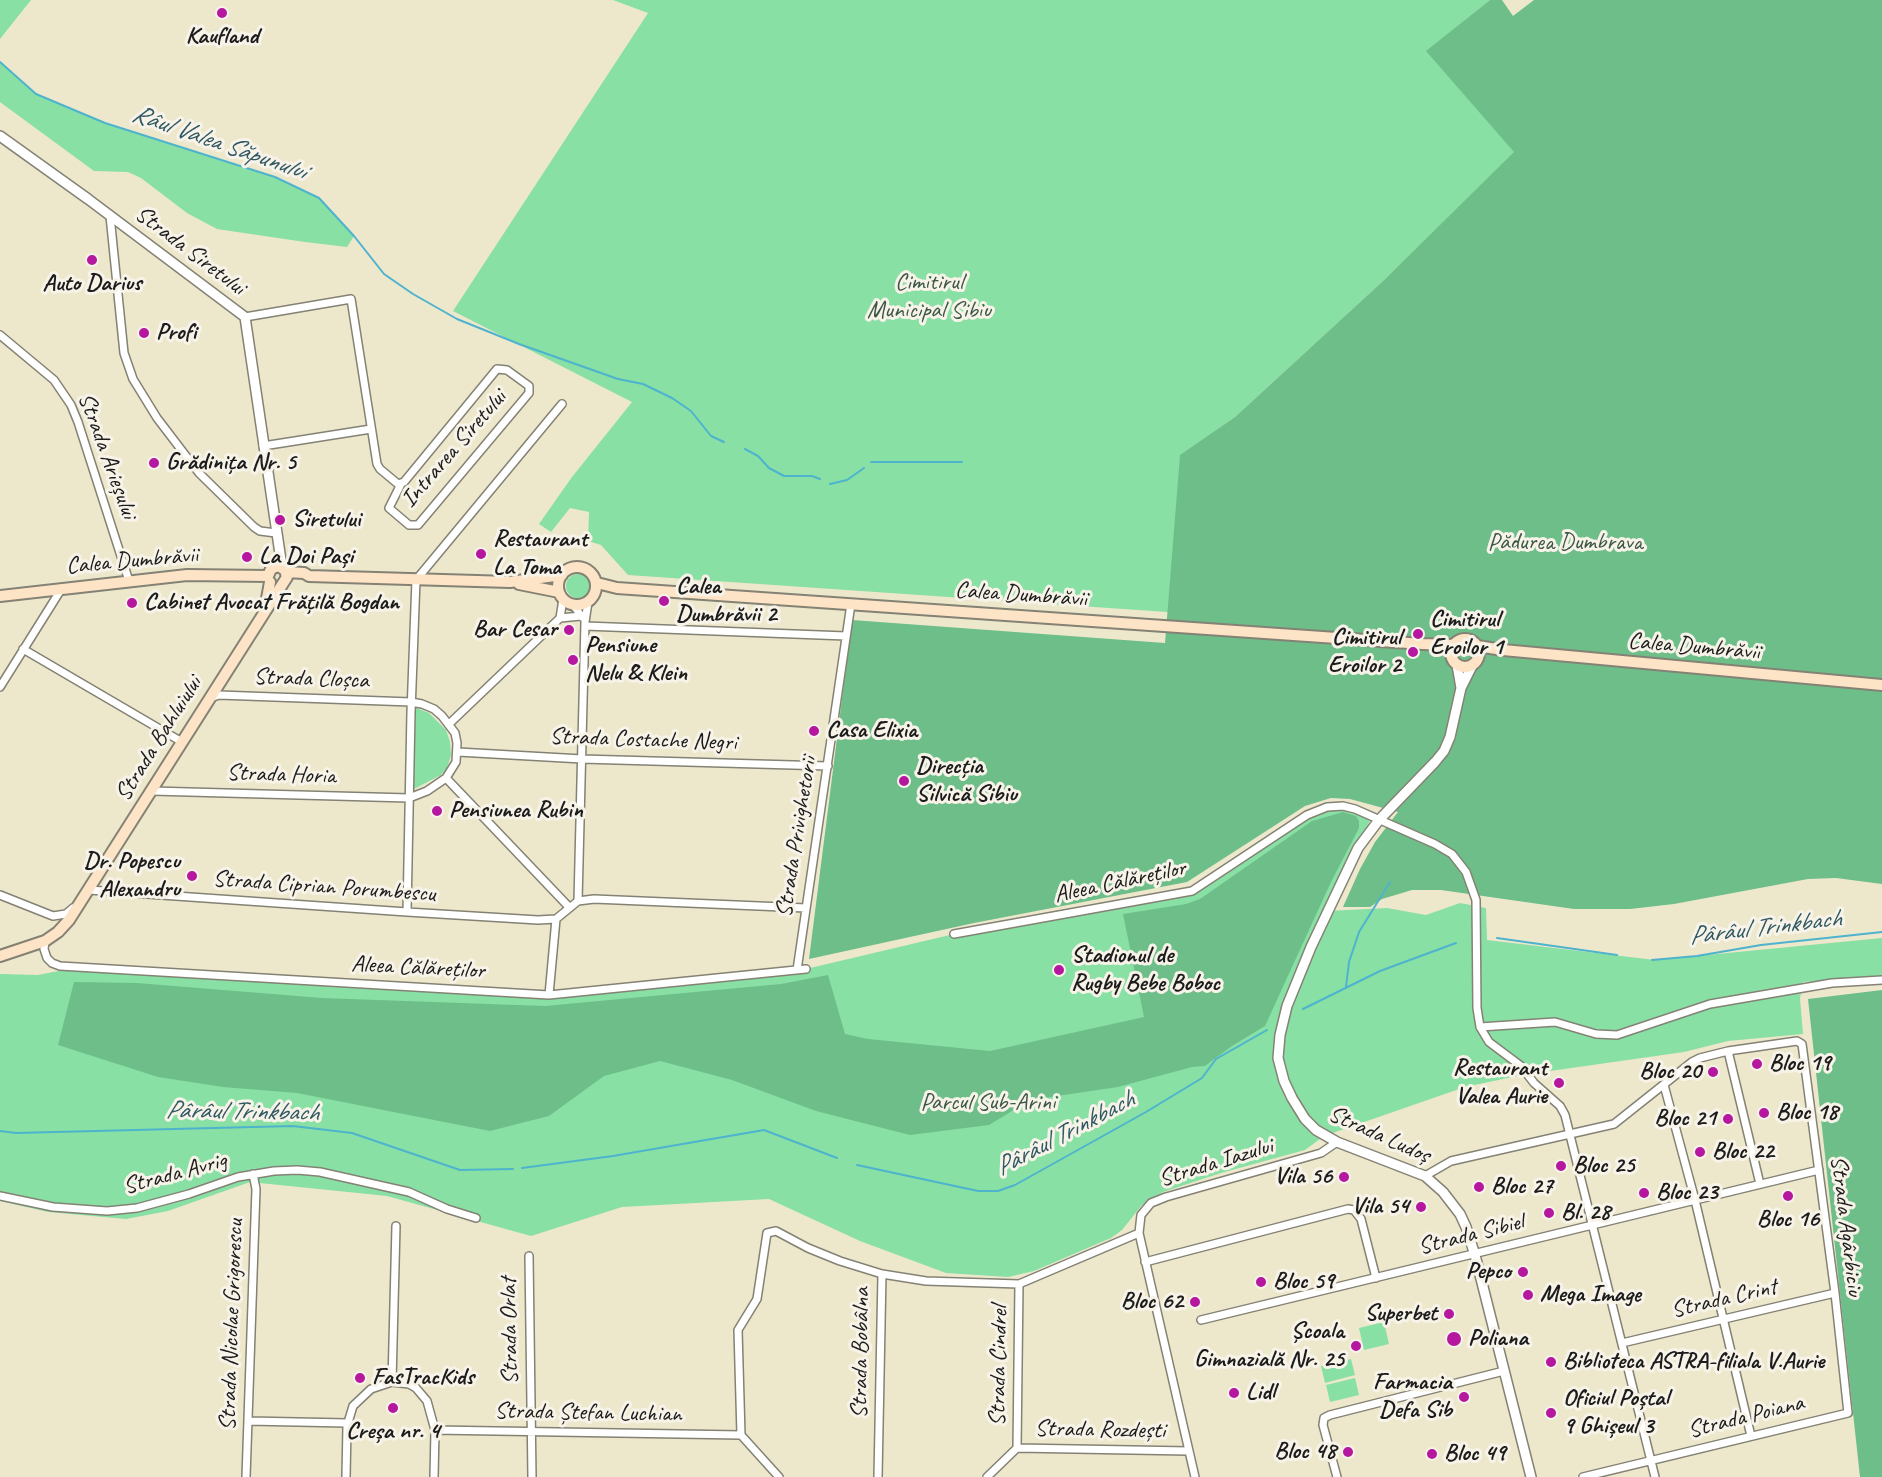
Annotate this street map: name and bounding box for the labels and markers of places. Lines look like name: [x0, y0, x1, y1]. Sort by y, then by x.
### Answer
marker: Kaufland: [215, 6, 229, 20]
place label: Kaufland: [186, 23, 258, 51]
marker: Auto Darius: [85, 253, 99, 267]
place label: Auto Darius: [43, 270, 141, 298]
place label: Profi: [156, 319, 196, 347]
marker: Profi: [137, 326, 151, 340]
place label: Grădinița Nr. 5: [166, 449, 296, 477]
marker: Grădinița Nr. 5: [147, 456, 161, 470]
place label: Siretului: [292, 506, 360, 534]
marker: Siretului: [273, 513, 287, 527]
place label: Restaurant La Toma: [493, 526, 587, 582]
place label: La Doi Pași: [259, 543, 353, 571]
marker: Restaurant La Toma: [474, 547, 488, 561]
marker: La Doi Pași: [240, 550, 254, 564]
place label: Calea Dumbrăvii 2: [676, 573, 777, 629]
place label: Cabinet Avocat Frățilă Bogdan: [144, 589, 399, 617]
marker: Calea Dumbrăvii 2: [657, 594, 671, 608]
marker: Cabinet Avocat Frățilă Bogdan: [125, 596, 139, 610]
place label: Cimitirul Eroilor 1: [1430, 606, 1503, 662]
place label: Bar Cesar: [473, 616, 557, 644]
marker: Bar Cesar: [562, 623, 576, 637]
place label: Cimitirul Eroilor 2: [1328, 624, 1401, 680]
marker: Cimitirul Eroilor 1: [1411, 627, 1425, 641]
place label: Pensiune Nelu & Klein: [585, 632, 687, 688]
marker: Cimitirul Eroilor 2: [1406, 645, 1420, 659]
marker: Pensiune Nelu & Klein: [566, 653, 580, 667]
place label: Casa Elixia: [826, 717, 917, 745]
marker: Casa Elixia: [807, 724, 821, 738]
place label: Direcția Silvică Sibiu: [916, 753, 1017, 809]
marker: Direcția Silvică Sibiu: [897, 774, 911, 788]
place label: Pensiunea Rubin: [449, 797, 583, 825]
marker: Pensiunea Rubin: [430, 804, 444, 818]
place label: Dr. Popescu Alexandru: [84, 848, 180, 904]
marker: Dr. Popescu Alexandru: [185, 869, 199, 883]
place label: Stadionul de Rugby Bebe Boboc: [1071, 942, 1220, 998]
marker: Stadionul de Rugby Bebe Boboc: [1052, 963, 1066, 977]
place label: Bloc 19: [1769, 1050, 1831, 1078]
place label: Restaurant Valea Aurie: [1453, 1055, 1547, 1111]
marker: Bloc 19: [1750, 1057, 1764, 1071]
place label: Bloc 20: [1639, 1058, 1701, 1086]
marker: Bloc 20: [1706, 1065, 1720, 1079]
marker: Restaurant Valea Aurie: [1552, 1076, 1566, 1090]
place label: Bloc 18: [1776, 1099, 1838, 1127]
place label: Bloc 21: [1654, 1105, 1716, 1133]
marker: Bloc 18: [1757, 1106, 1771, 1120]
marker: Bloc 21: [1721, 1112, 1735, 1126]
place label: Bloc 22: [1712, 1138, 1774, 1166]
marker: Bloc 22: [1693, 1145, 1707, 1159]
place label: Bloc 25: [1573, 1152, 1634, 1180]
marker: Bloc 25: [1554, 1159, 1568, 1173]
place label: Vila 56: [1274, 1163, 1332, 1191]
marker: Vila 56: [1337, 1170, 1351, 1184]
place label: Bloc 27: [1491, 1173, 1553, 1201]
place label: Bloc 23: [1656, 1179, 1718, 1207]
marker: Bloc 27: [1472, 1180, 1486, 1194]
marker: Bloc 23: [1637, 1186, 1651, 1200]
marker: Bloc 16: [1781, 1189, 1795, 1203]
place label: Vila 54: [1351, 1193, 1409, 1221]
place label: Bl. 28: [1561, 1199, 1610, 1227]
marker: Vila 54: [1414, 1200, 1428, 1214]
marker: Bl. 28: [1542, 1206, 1556, 1220]
place label: Bloc 16: [1757, 1206, 1819, 1234]
place label: Pepco: [1466, 1258, 1511, 1286]
marker: Pepco: [1516, 1265, 1530, 1279]
place label: Bloc 59: [1273, 1268, 1334, 1296]
marker: Bloc 59: [1254, 1275, 1268, 1289]
place label: Mega Image: [1540, 1281, 1641, 1309]
place label: Bloc 62: [1121, 1288, 1183, 1316]
marker: Mega Image: [1521, 1288, 1535, 1302]
marker: Bloc 62: [1188, 1295, 1202, 1309]
place label: Superbet: [1364, 1300, 1437, 1328]
marker: Superbet: [1442, 1307, 1456, 1321]
place label: Școala Gimnazială Nr. 25: [1194, 1318, 1344, 1374]
place label: Poliana: [1468, 1325, 1528, 1353]
marker: Poliana: [1445, 1330, 1463, 1348]
marker: Școala Gimnazială Nr. 25: [1349, 1339, 1363, 1353]
place label: Biblioteca ASTRA-filiala V.Aurie: [1563, 1348, 1824, 1376]
marker: Biblioteca ASTRA-filiala V.Aurie: [1544, 1355, 1558, 1369]
place label: FasTracKids: [372, 1364, 474, 1392]
place label: Farmacia Defa Sib: [1373, 1369, 1452, 1425]
marker: FasTracKids: [353, 1371, 367, 1385]
place label: Lidl: [1246, 1379, 1275, 1407]
place label: Oficiul Poștal 9 Ghișeul 3: [1563, 1385, 1669, 1441]
marker: Lidl: [1227, 1386, 1241, 1400]
marker: Farmacia Defa Sib: [1457, 1390, 1471, 1404]
marker: Creșa nr. 4: [386, 1401, 400, 1415]
marker: Oficiul Poștal 9 Ghișeul 3: [1544, 1406, 1558, 1420]
place label: Creșa nr. 4: [346, 1418, 440, 1446]
place label: Bloc 48: [1274, 1438, 1336, 1466]
place label: Bloc 49: [1444, 1440, 1506, 1468]
marker: Bloc 48: [1341, 1445, 1355, 1459]
marker: Bloc 49: [1425, 1447, 1439, 1461]

